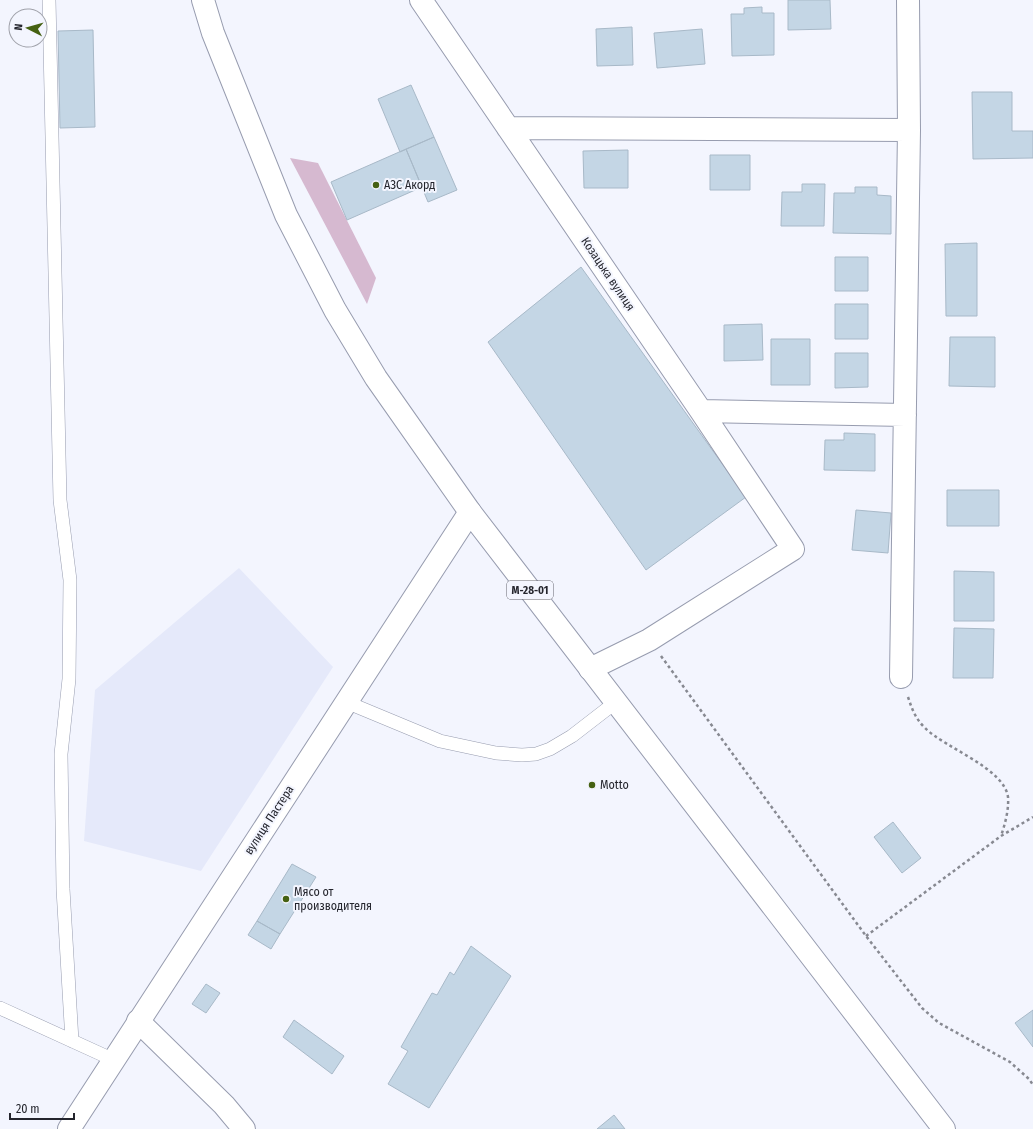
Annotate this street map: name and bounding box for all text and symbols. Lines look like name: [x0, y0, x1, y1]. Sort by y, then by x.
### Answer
north arrow: [8, 8, 48, 48]
text: N: [12, 23, 25, 31]
place label: АЗС Акорд: [384, 178, 435, 192]
marker: АЗС Акорд: [371, 180, 381, 190]
street label: Козацька вулиця: [578, 235, 638, 313]
road number: М-28-01: [507, 581, 553, 599]
place label: Motto: [600, 778, 629, 792]
marker: Motto: [587, 780, 597, 790]
street label: вулиця Пастера: [241, 783, 297, 857]
place label: Мясо от производителя: [294, 885, 372, 913]
marker: Мясо от производителя: [281, 894, 291, 904]
scale bar: [10, 1095, 74, 1121]
text: 20 m: [16, 1102, 40, 1116]

